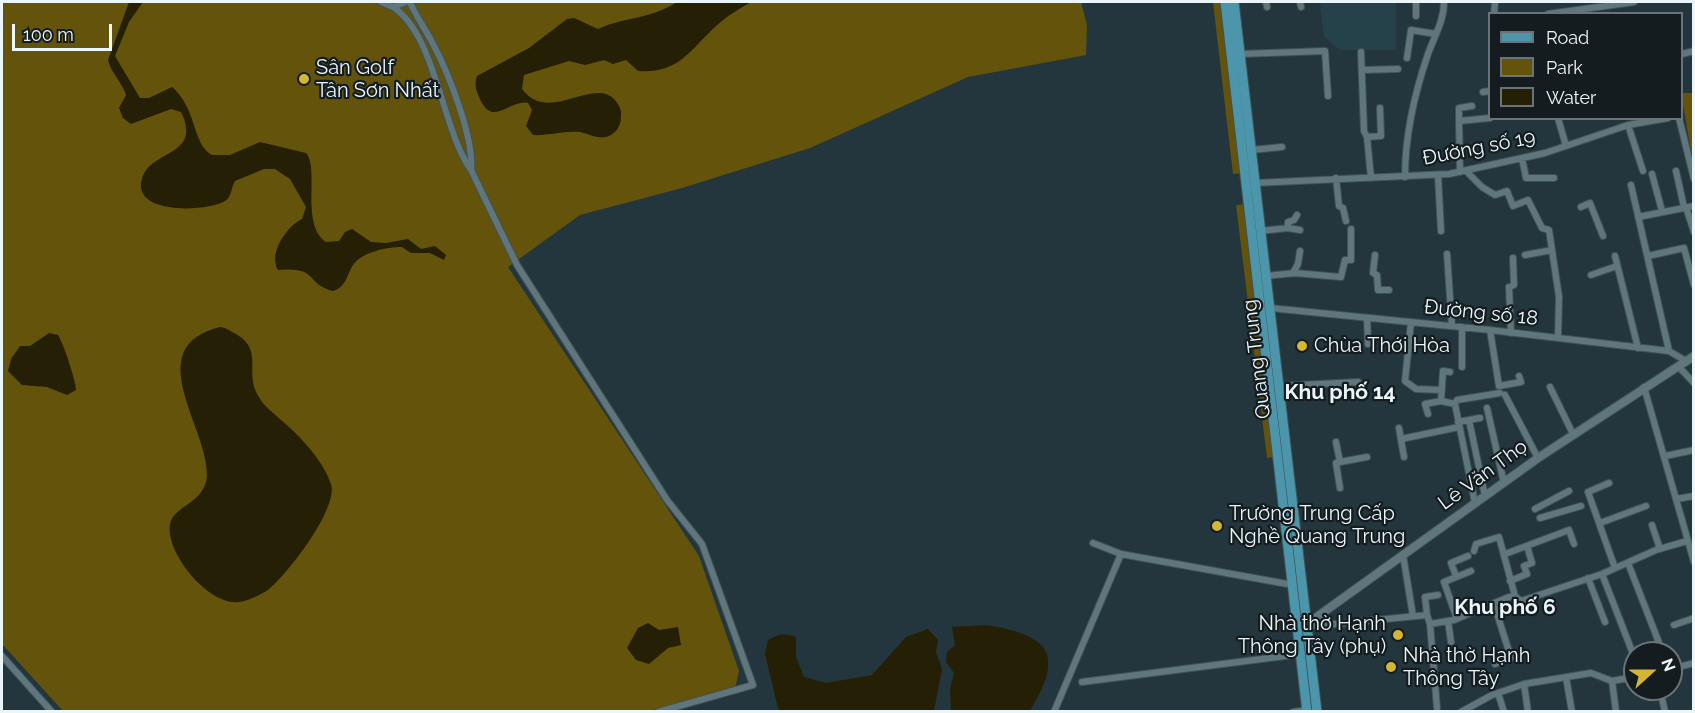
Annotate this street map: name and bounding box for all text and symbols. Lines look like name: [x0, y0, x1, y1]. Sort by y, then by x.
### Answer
scale bar: [15, 12, 116, 50]
legend: [1488, 12, 1683, 120]
text: 100 m: [23, 24, 74, 45]
text: Road: [1546, 27, 1589, 48]
place label: Sân Golf Tân Sơn Nhất: [316, 56, 439, 103]
text: Park: [1546, 57, 1583, 78]
marker: Sân Golf Tân Sơn Nhất: [297, 72, 311, 86]
text: Water: [1546, 87, 1596, 108]
street label: Đường số 19: [1421, 125, 1537, 171]
street label: Đường số 18: [1423, 295, 1539, 331]
street label: Quang Trung: [1238, 298, 1276, 420]
place label: Chùa Thới Hòa: [1314, 334, 1450, 358]
marker: Chùa Thới Hòa: [1295, 339, 1309, 353]
district label: Khu phố 14: [1285, 380, 1395, 406]
street label: Lê Văn Thọ: [1434, 435, 1532, 515]
place label: Trường Trung Cấp Nghề Quang Trung: [1229, 502, 1405, 549]
marker: Trường Trung Cấp Nghề Quang Trung: [1210, 519, 1224, 533]
district label: Khu phố 6: [1454, 595, 1556, 621]
place label: Nhà thờ Hạnh Thông Tây (phụ): [1238, 612, 1386, 659]
marker: Nhà thờ Hạnh Thông Tây (phụ): [1391, 628, 1405, 642]
north arrow: [1623, 641, 1683, 701]
place label: Nhà thờ Hạnh Thông Tây: [1403, 644, 1530, 691]
text: N: [1657, 656, 1679, 674]
marker: Nhà thờ Hạnh Thông Tây: [1384, 660, 1398, 674]

